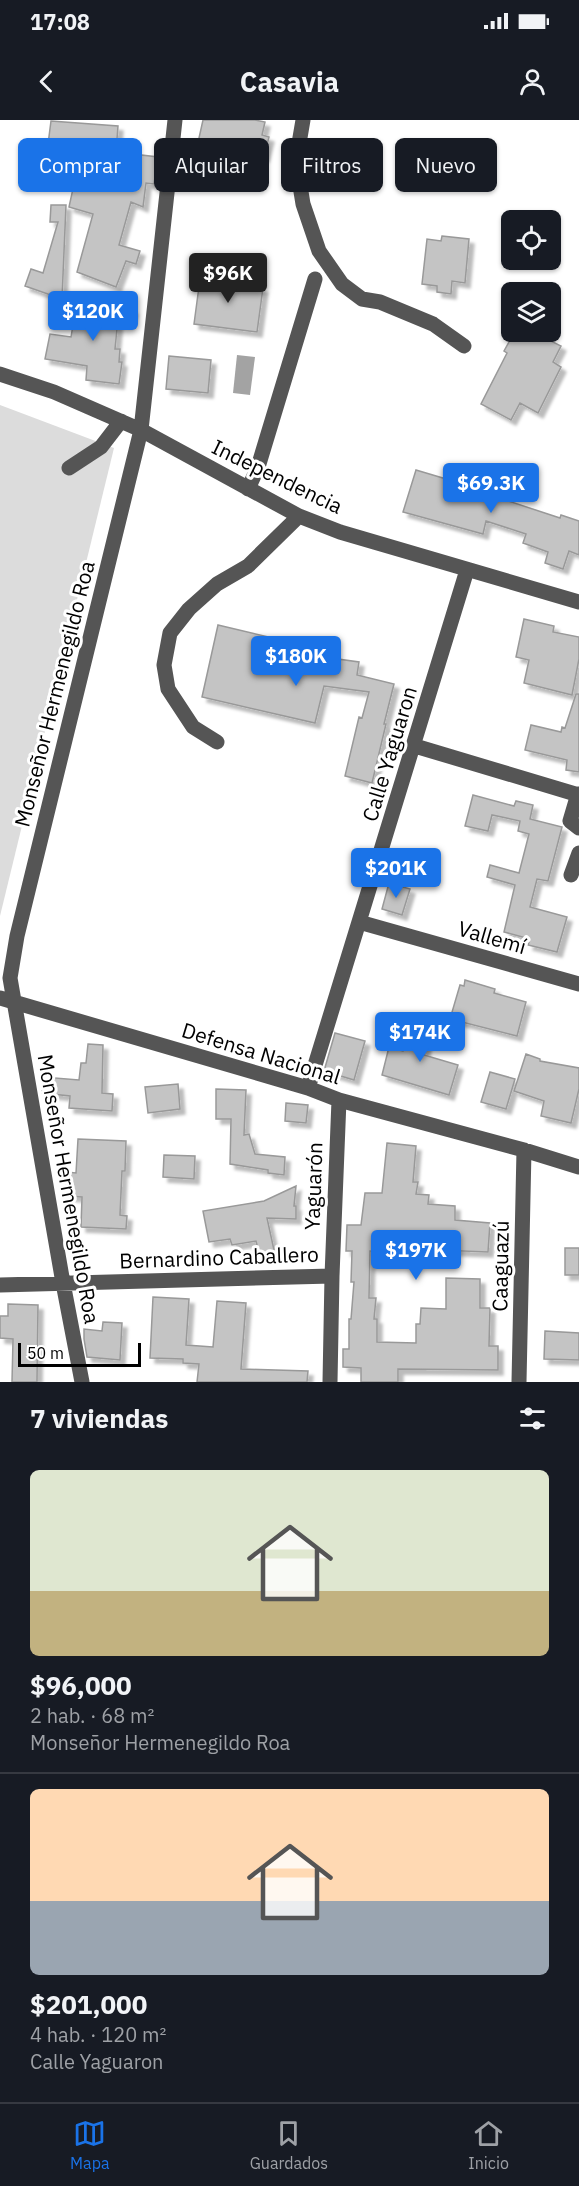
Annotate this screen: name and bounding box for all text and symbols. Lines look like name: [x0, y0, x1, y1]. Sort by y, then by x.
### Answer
text: 17:08: [30, 7, 90, 36]
text: Casavia: [240, 64, 339, 99]
icon: back: [30, 65, 63, 98]
icon: person: [516, 65, 549, 98]
chip: Comprar: [18, 138, 142, 192]
chip: Alquilar: [154, 138, 269, 192]
chip: Filtros: [281, 138, 383, 192]
chip: Nuevo: [395, 138, 497, 192]
map controls: [501, 210, 561, 342]
button: locate: [501, 210, 561, 270]
pin: $96K: [192, 253, 264, 304]
text: $96K: [203, 259, 253, 286]
button: layers: [501, 282, 561, 342]
pin: $120K: [51, 291, 135, 342]
text: $120K: [62, 297, 124, 324]
street label: Independencia: [207, 432, 348, 520]
pin: $69.3K: [442, 463, 540, 514]
text: $69.3K: [457, 469, 525, 496]
street label: Monseñor Hermenegildo Roa: [7, 558, 101, 830]
pin: $180K: [254, 636, 338, 687]
text: $180K: [265, 642, 327, 669]
street label: Calle Yaguaron: [355, 683, 423, 825]
pin: $201K: [354, 848, 438, 899]
text: $201K: [365, 854, 427, 881]
street label: Vallemí: [455, 914, 530, 960]
pin: $174K: [378, 1012, 462, 1063]
street label: Defensa Nacional: [178, 1016, 344, 1091]
text: $174K: [389, 1018, 451, 1045]
street label: Monseñor Hermenegildo Roa: [31, 1052, 107, 1326]
street label: Yaguarón: [297, 1141, 329, 1230]
street label: Caaguazú: [485, 1220, 515, 1312]
pin: $197K: [374, 1230, 458, 1281]
text: $197K: [385, 1236, 447, 1263]
street label: Bernardino Caballero: [119, 1240, 319, 1274]
scale bar: [18, 1340, 141, 1368]
text: 50 m: [27, 1343, 64, 1363]
text: 7 viviendas: [30, 1401, 168, 1435]
icon: filters: [516, 1402, 549, 1435]
icon: home: [236, 1509, 344, 1617]
text: $96,000: [30, 1668, 132, 1702]
text: 2 hab. · 68 m²: [30, 1702, 154, 1729]
text: Monseñor Hermenegildo Roa: [30, 1729, 290, 1756]
icon: home: [236, 1828, 344, 1936]
text: $201,000: [30, 1987, 147, 2021]
text: 4 hab. · 120 m²: [30, 2021, 166, 2048]
text: Calle Yaguaron: [30, 2048, 163, 2075]
tab: Mapa: [70, 2117, 109, 2173]
tab: Guardados: [250, 2117, 328, 2173]
tab: Inicio: [468, 2117, 509, 2173]

